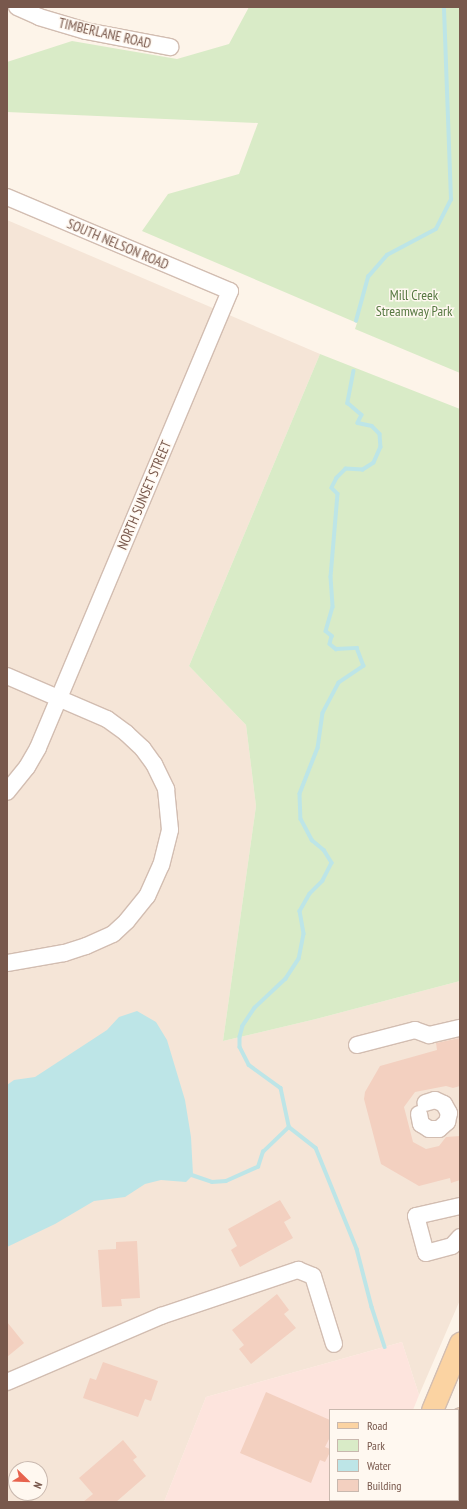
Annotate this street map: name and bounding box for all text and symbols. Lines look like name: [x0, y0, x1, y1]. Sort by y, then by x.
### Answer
street label: TIMBERLANE ROAD: [57, 14, 153, 52]
street label: SOUTH NELSON ROAD: [65, 215, 171, 273]
park label: Mill Creek Streamway Park: [375, 287, 453, 320]
street label: NORTH SUNSET STREET: [113, 438, 175, 552]
legend: [329, 1409, 459, 1501]
text: Road: [367, 1418, 387, 1433]
text: Park: [367, 1438, 385, 1453]
text: Water: [367, 1458, 391, 1473]
north arrow: [8, 1461, 48, 1501]
text: Building: [367, 1478, 402, 1493]
text: N: [31, 1480, 46, 1491]

